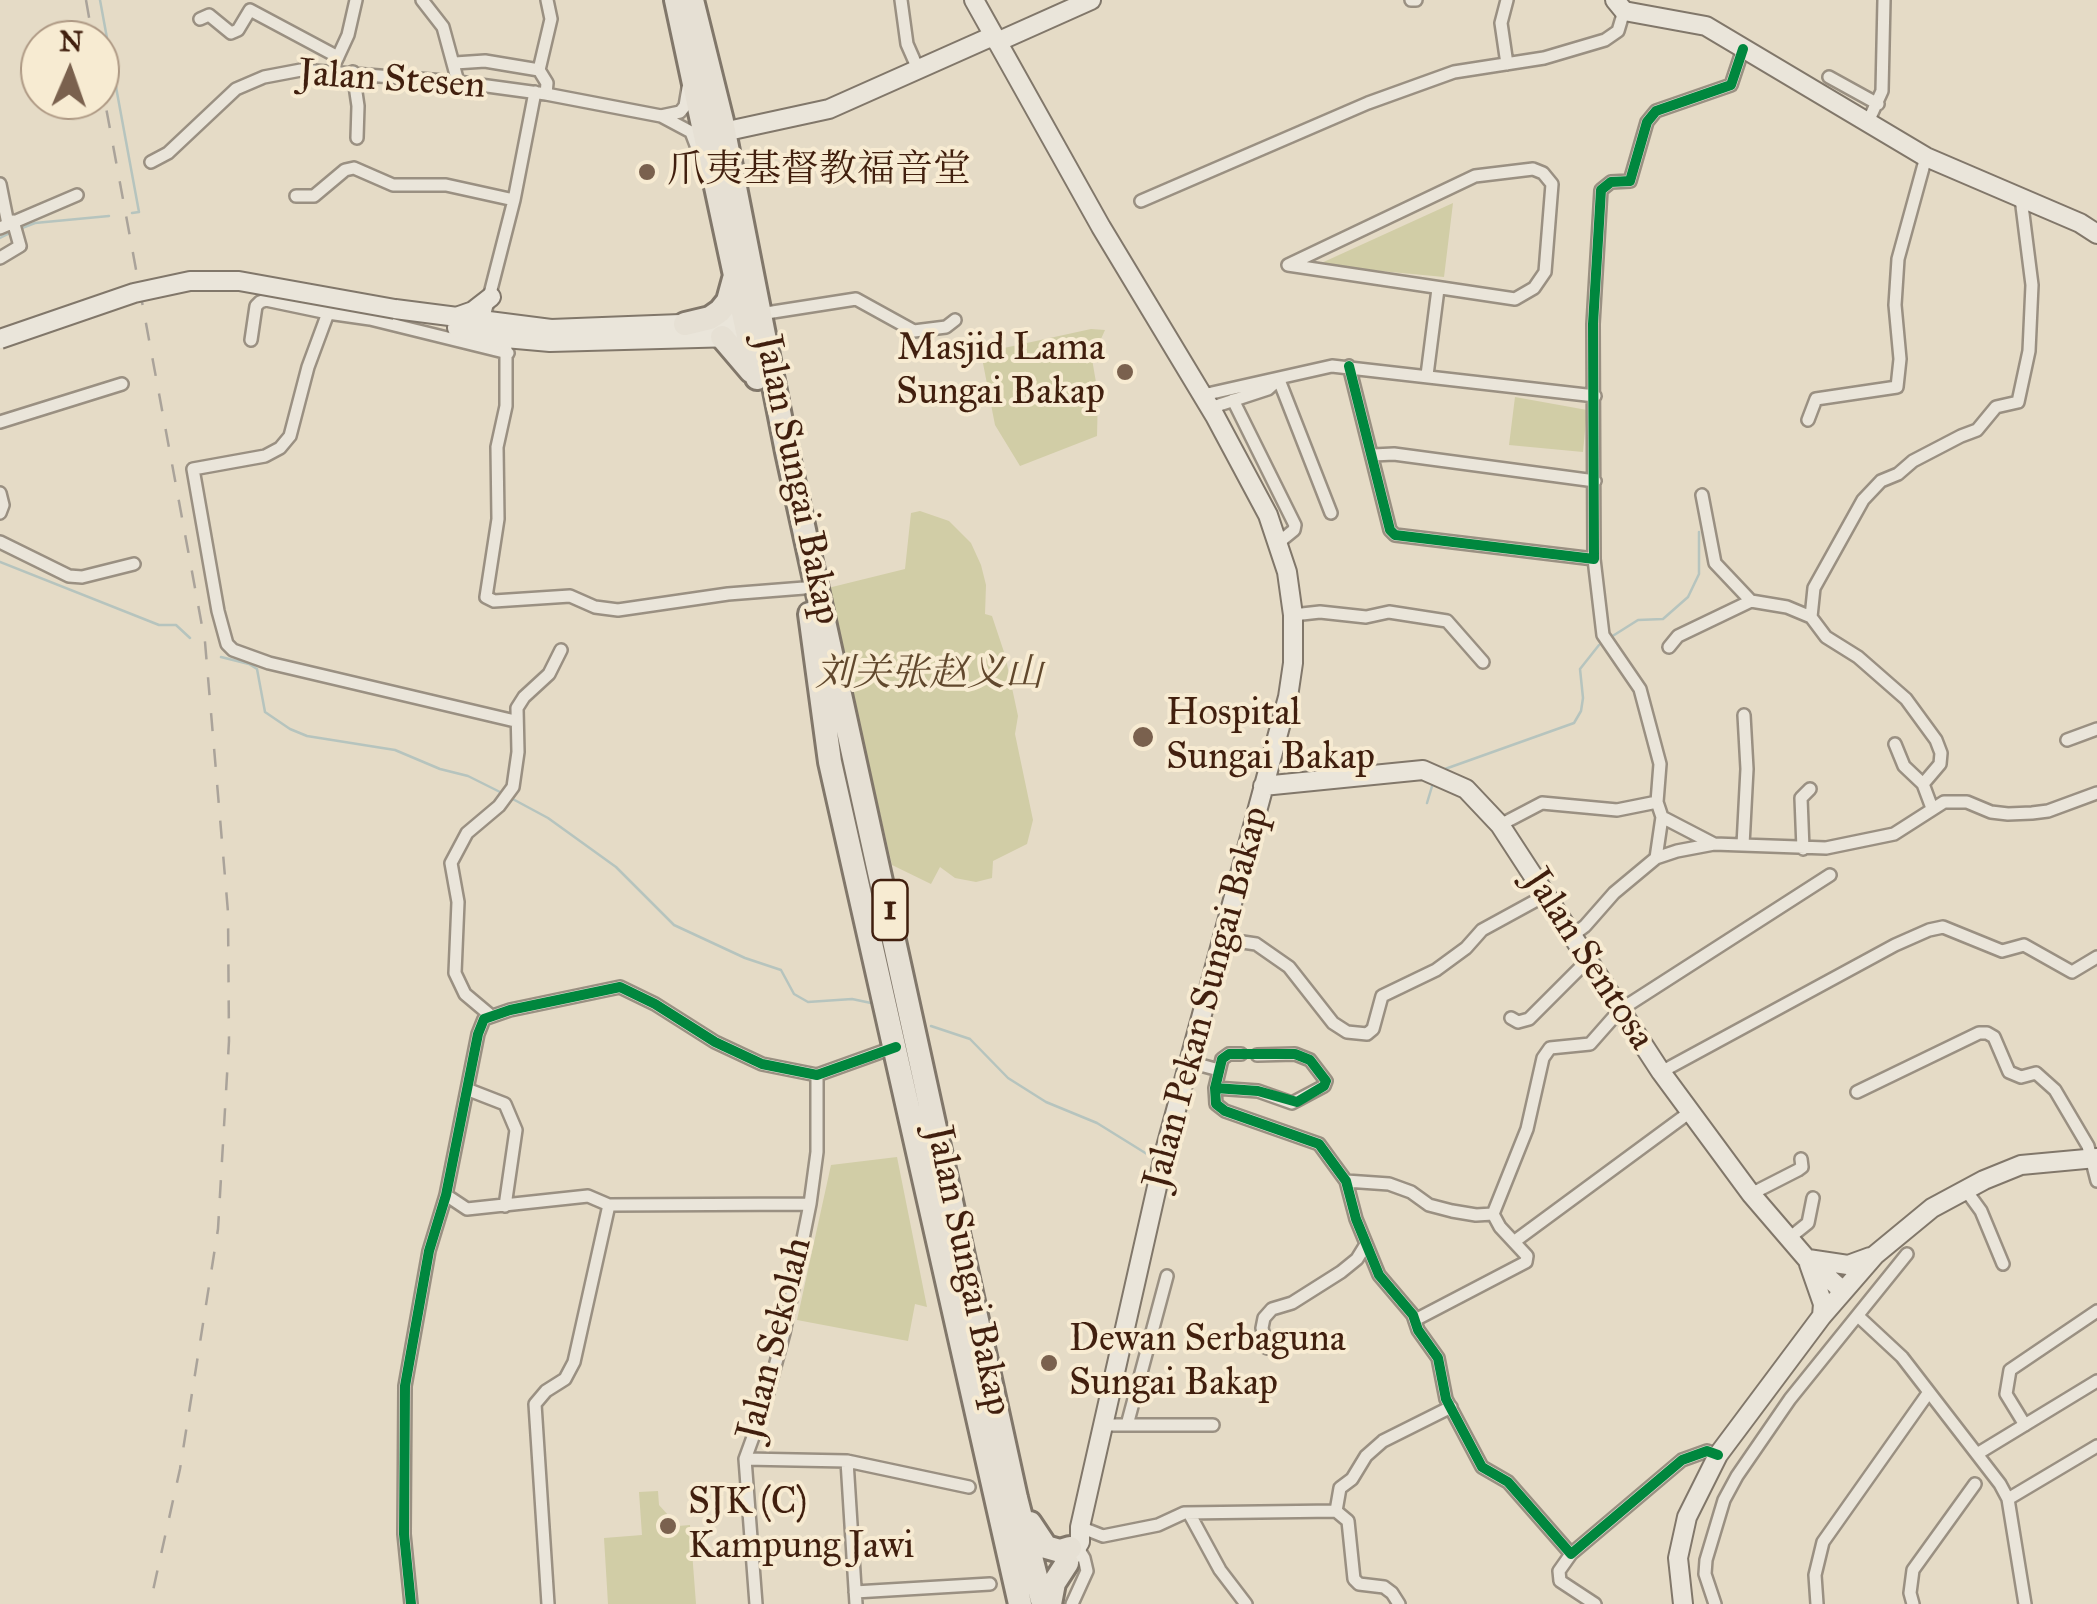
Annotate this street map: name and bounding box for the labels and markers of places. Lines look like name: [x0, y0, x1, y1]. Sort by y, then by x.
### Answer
place label: 爪夷基督教福音堂: [667, 149, 971, 195]
marker: 爪夷基督教福音堂: [636, 161, 658, 183]
place label: Masjid Lama Sungai Bakap: [896, 327, 1105, 416]
marker: Masjid Lama Sungai Bakap: [1114, 361, 1136, 383]
place label: Hospital Sungai Bakap: [1166, 692, 1375, 782]
marker: Hospital Sungai Bakap: [1130, 724, 1156, 750]
place label: Dewan Serbaguna Sungai Bakap: [1069, 1318, 1346, 1408]
marker: Dewan Serbaguna Sungai Bakap: [1038, 1352, 1060, 1374]
place label: SJK (C) Kampung Jawi: [688, 1481, 914, 1570]
marker: SJK (C) Kampung Jawi: [657, 1515, 679, 1537]

